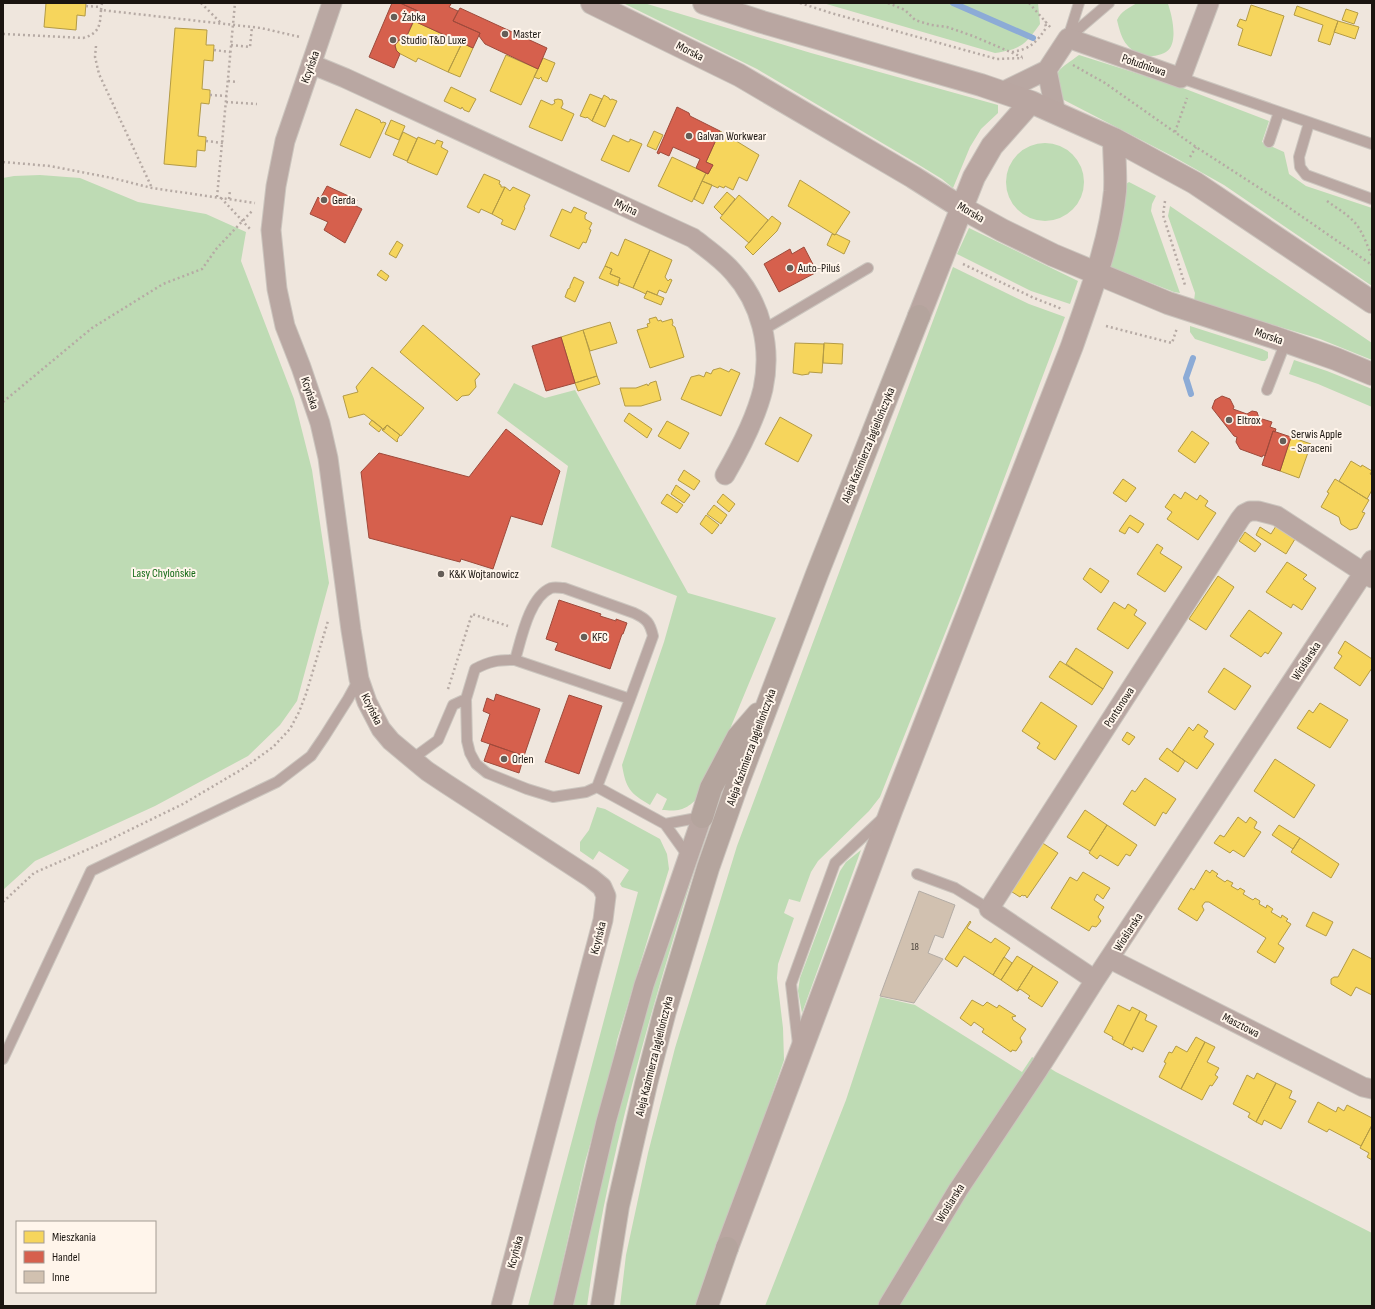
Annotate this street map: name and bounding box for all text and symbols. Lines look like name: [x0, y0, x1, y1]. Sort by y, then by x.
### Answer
place label: Żabka: [402, 10, 426, 25]
marker: Żabka: [389, 12, 399, 22]
place label: Master: [513, 27, 541, 42]
marker: Master: [500, 29, 510, 39]
place label: Studio T&D Luxe: [401, 33, 466, 48]
marker: Studio T&D Luxe: [388, 35, 398, 45]
street label: Morska: [673, 38, 706, 65]
street label: Kcyńska: [298, 49, 323, 85]
street label: Południowa: [1120, 51, 1168, 80]
place label: Galvan Workwear: [697, 129, 767, 144]
marker: Galvan Workwear: [684, 131, 694, 141]
place label: Gerda: [332, 193, 356, 208]
marker: Gerda: [319, 195, 329, 205]
street label: Mylna: [612, 196, 640, 219]
street label: Morska: [954, 199, 987, 226]
place label: Auto-Piluś: [797, 261, 840, 276]
marker: Auto-Piluś: [785, 263, 795, 273]
street label: Morska: [1253, 325, 1285, 348]
street label: Kcyńska: [297, 375, 322, 412]
street label: Aleja Kazimierza Jagiellończyka: [838, 385, 899, 506]
place label: Eltrox: [1237, 413, 1261, 428]
marker: Eltrox: [1224, 415, 1234, 425]
place label: Serwis Apple - Saraceni: [1291, 427, 1342, 456]
marker: Serwis Apple - Saraceni: [1278, 436, 1288, 446]
park label: Lasy Chylońskie: [132, 566, 196, 581]
place label: K&K Wojtanowicz: [449, 567, 520, 582]
marker: K&K Wojtanowicz: [436, 569, 446, 579]
place label: KFC: [592, 630, 608, 645]
marker: KFC: [579, 632, 589, 642]
street label: Wioślarska: [1288, 639, 1325, 683]
street label: Pontonowa: [1101, 684, 1138, 730]
street label: Aleja Kazimierza Jagiellończyka: [723, 686, 780, 808]
street label: Kcyńska: [358, 691, 386, 728]
place label: Orlen: [512, 752, 534, 767]
marker: Orlen: [499, 754, 509, 764]
street label: Wioślarska: [1110, 910, 1147, 954]
street label: Kcyńska: [587, 920, 610, 956]
house number: 18: [911, 941, 919, 953]
street label: Aleja Kazimierza Jagiellończyka: [632, 994, 677, 1119]
street label: Masztowa: [1220, 1010, 1262, 1041]
street label: Wioślarska: [933, 1181, 968, 1225]
legend: [16, 1221, 156, 1293]
text: Mieszkania: [52, 1230, 96, 1245]
street label: Kcyńska: [504, 1234, 527, 1270]
text: Handel: [52, 1250, 80, 1265]
text: Inne: [52, 1270, 70, 1285]

